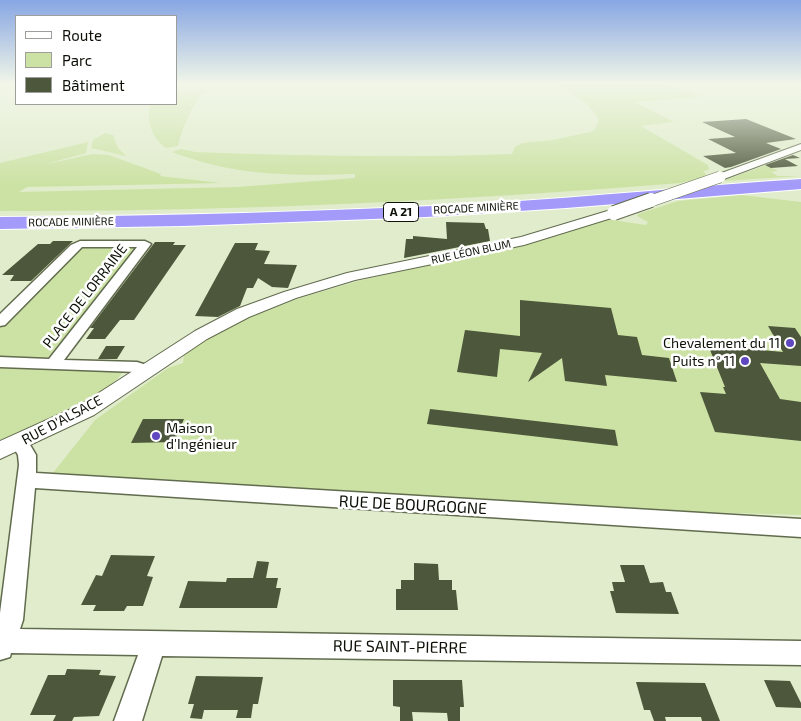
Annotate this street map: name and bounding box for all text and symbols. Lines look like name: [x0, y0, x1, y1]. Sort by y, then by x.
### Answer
legend: [15, 15, 178, 105]
text: Route: [62, 26, 102, 44]
text: Parc: [62, 51, 92, 69]
text: Bâtiment: [62, 76, 125, 94]
street label: ROCADE MINIÈRE: [433, 199, 519, 217]
road number: A 21: [384, 202, 418, 222]
street label: ROCADE MINIÈRE: [28, 215, 114, 229]
street label: RUE LÉON BLUM: [430, 237, 512, 267]
street label: PLACE DE LORRAINE: [39, 241, 131, 351]
place label: Chevalement du 11: [663, 335, 780, 351]
marker: Chevalement du 11: [784, 337, 796, 349]
place label: Puits n° 11: [672, 353, 735, 369]
marker: Puits n° 11: [739, 355, 751, 367]
street label: RUE D'ALSACE: [19, 392, 105, 448]
place label: Maison d'Ingénieur: [166, 420, 237, 452]
marker: Maison d'Ingénieur: [150, 430, 162, 442]
street label: RUE DE BOURGOGNE: [338, 492, 488, 518]
street label: RUE SAINT-PIERRE: [333, 636, 467, 658]

